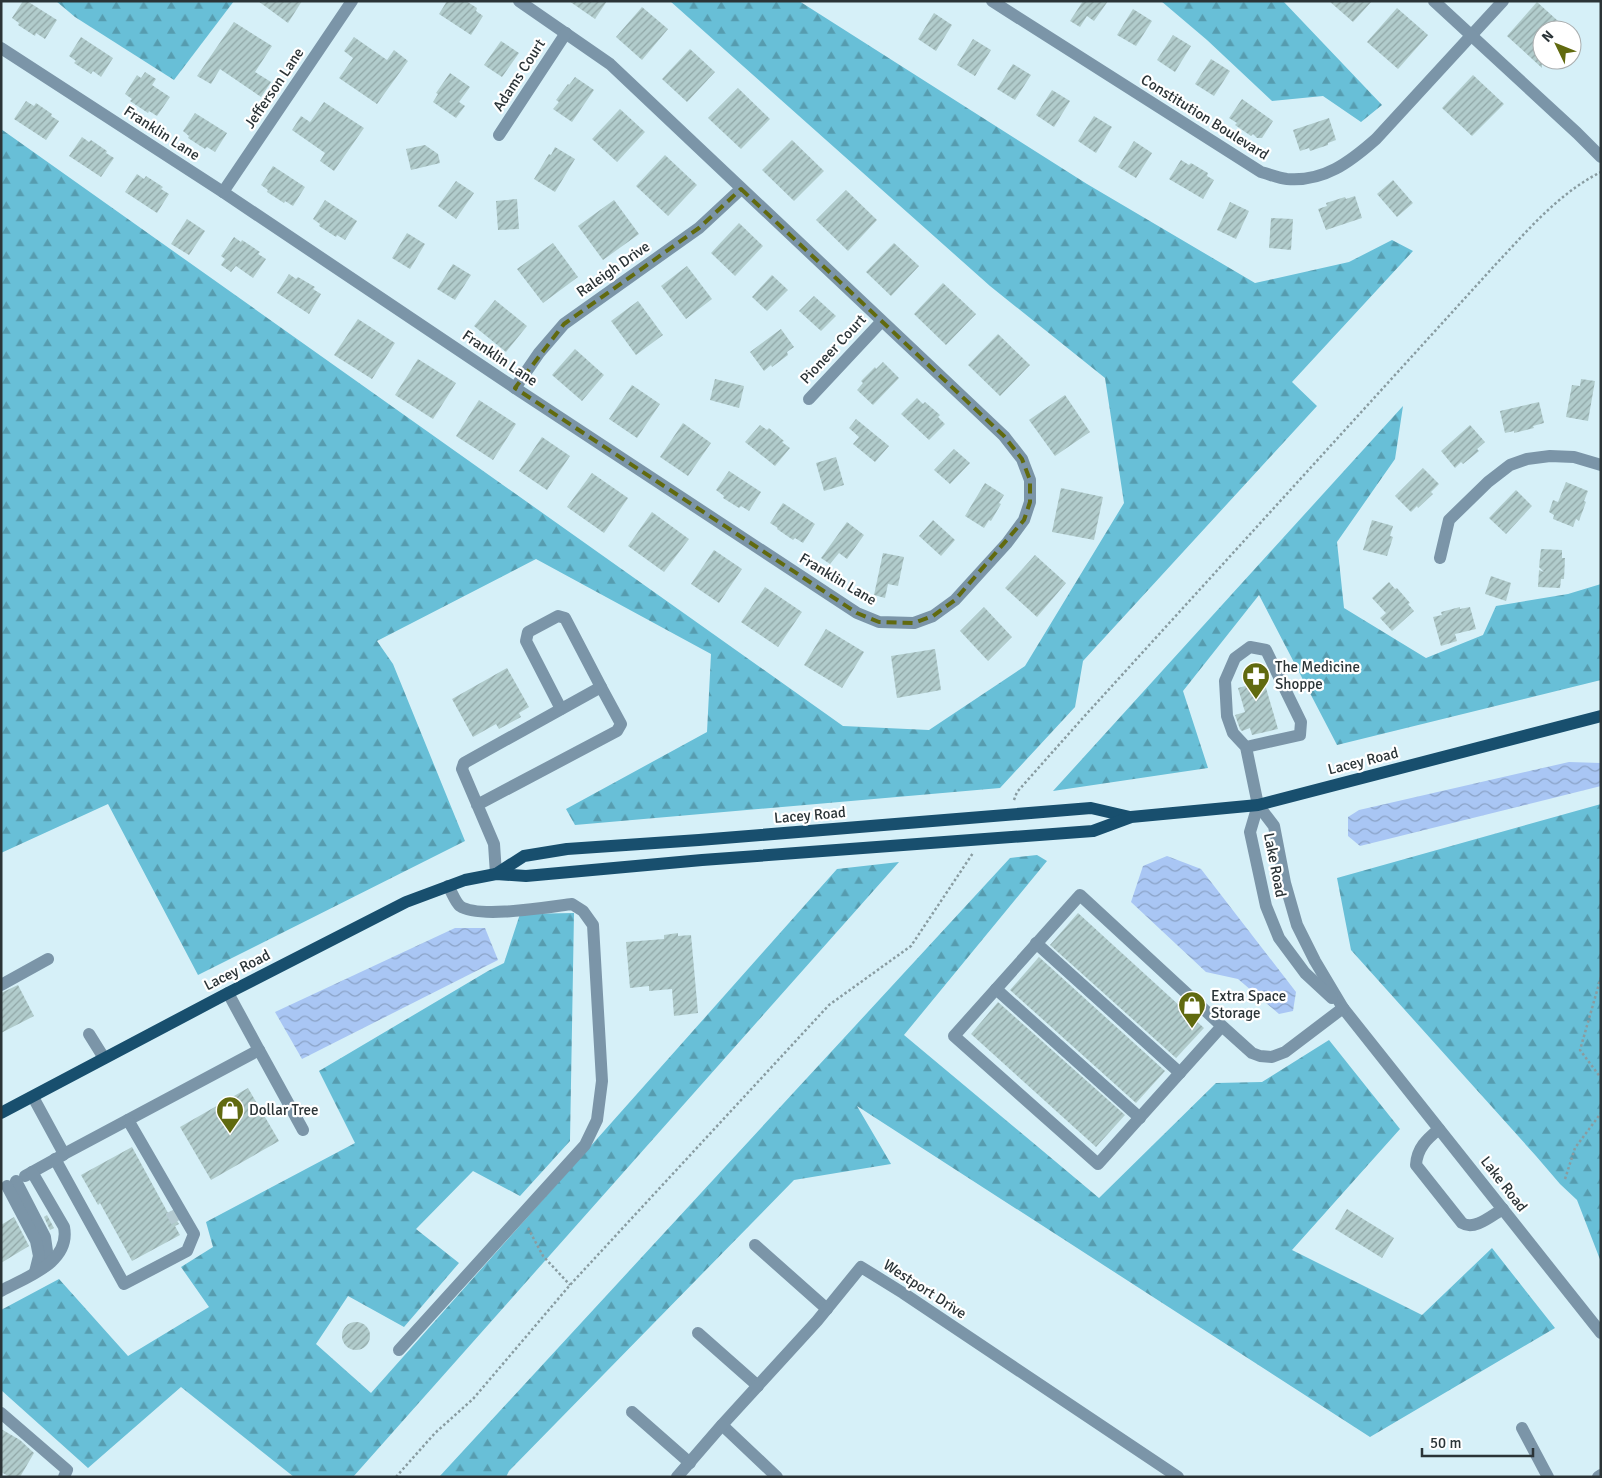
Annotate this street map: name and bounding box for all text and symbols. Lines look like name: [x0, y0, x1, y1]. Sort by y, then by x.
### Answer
north arrow: [1532, 20, 1582, 70]
text: N: [1538, 27, 1557, 46]
street label: Adams Court: [489, 36, 549, 114]
street label: Jefferson Lane: [240, 44, 308, 132]
street label: Constitution Boulevard: [1138, 70, 1272, 164]
street label: Franklin Lane: [121, 102, 203, 164]
street label: Raleigh Drive: [573, 237, 653, 301]
street label: Pioneer Court: [796, 311, 870, 387]
street label: Franklin Lane: [459, 326, 541, 390]
street label: Franklin Lane: [796, 549, 880, 609]
place label: The Medicine Shoppe: [1275, 658, 1360, 693]
pharmacy icon: The Medicine Shoppe: [1241, 661, 1271, 700]
street label: Lacey Road: [1326, 744, 1400, 778]
street label: Lacey Road: [773, 803, 847, 827]
street label: Lake Road: [1260, 831, 1290, 899]
street label: Lacey Road: [201, 946, 273, 994]
place label: Extra Space Storage: [1211, 987, 1286, 1022]
shop icon: Extra Space Storage: [1177, 990, 1207, 1029]
shop icon: Dollar Tree: [215, 1095, 245, 1134]
place label: Dollar Tree: [249, 1101, 319, 1119]
street label: Lake Road: [1477, 1153, 1531, 1215]
street label: Westport Drive: [880, 1256, 970, 1322]
scale bar: [1422, 1426, 1533, 1458]
text: 50 m: [1430, 1434, 1461, 1452]

